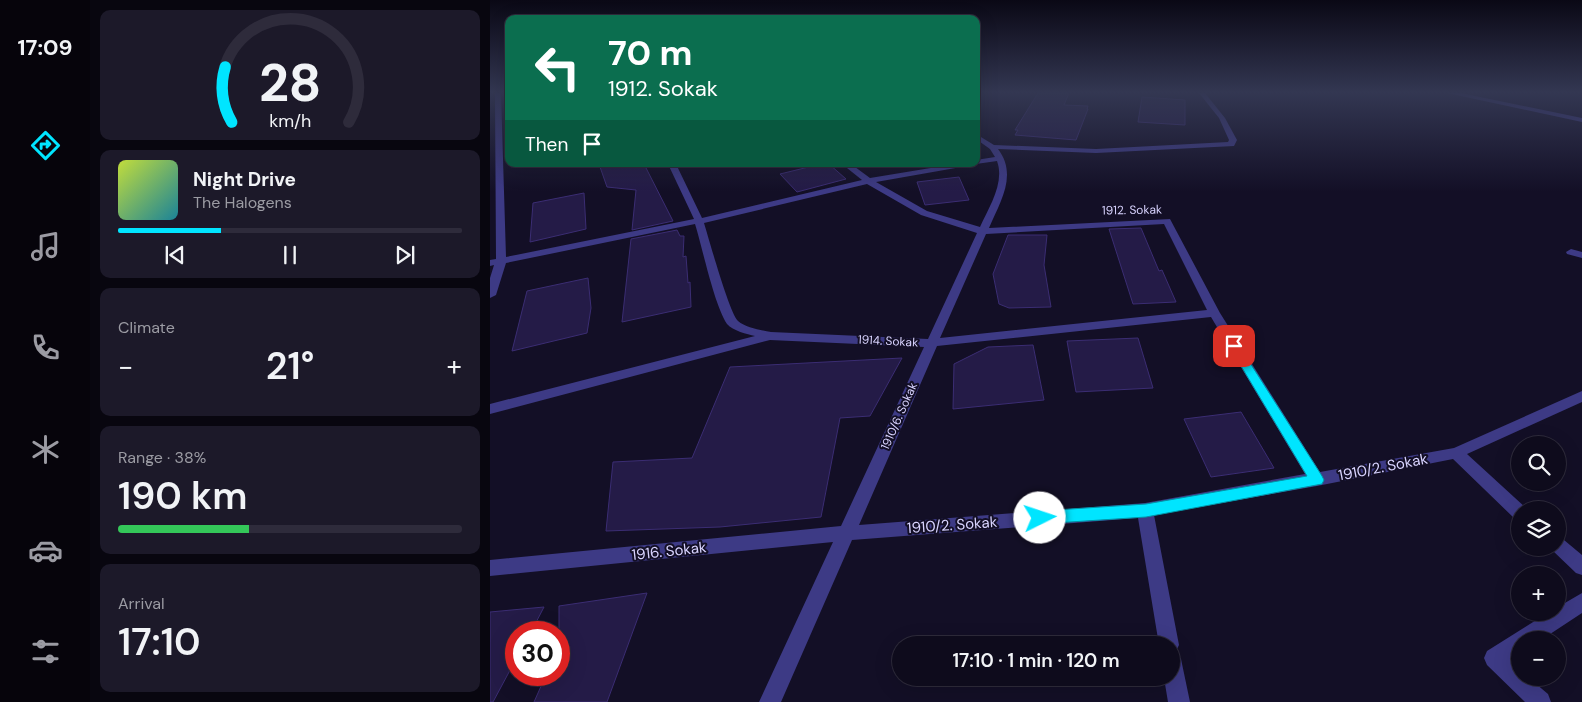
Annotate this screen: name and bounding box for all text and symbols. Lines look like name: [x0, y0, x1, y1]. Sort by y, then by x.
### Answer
text: 70 m: [608, 30, 692, 76]
text: 17:09: [18, 33, 72, 62]
icon: left: [525, 35, 590, 100]
text: 28: [259, 49, 321, 117]
text: 1912. Sokak: [608, 74, 718, 103]
text: km/h: [269, 109, 311, 133]
icon: directions: [28, 128, 63, 163]
icon: arrive: [578, 130, 606, 158]
text: Then: [525, 132, 568, 157]
text: Night Drive: [193, 167, 296, 192]
text: The Halogens: [193, 192, 292, 213]
street label: 1912. Sokak: [1102, 201, 1162, 219]
icon: music: [28, 229, 63, 264]
icon: previous: [161, 241, 189, 269]
icon: pause: [276, 241, 304, 269]
icon: next: [391, 241, 419, 269]
text: Climate: [118, 317, 175, 338]
pin: [1213, 325, 1255, 367]
icon: phone: [28, 330, 63, 365]
street label: 1914. Sokak: [857, 331, 919, 351]
icon: arrive: [1220, 332, 1248, 360]
text: 21°: [266, 341, 314, 391]
text: −: [118, 348, 133, 385]
text: +: [447, 348, 462, 385]
street label: 1910/6. Sokak: [877, 380, 921, 452]
icon: climate: [28, 432, 63, 467]
map controls: [1511, 436, 1566, 686]
button: search: [1511, 436, 1566, 491]
text: Range · 38%: [118, 447, 206, 468]
street label: 1910/2. Sokak: [1337, 448, 1430, 485]
text: 190 km: [118, 471, 247, 521]
position arrow: [1013, 491, 1065, 543]
button: layers: [1511, 501, 1566, 556]
street label: 1910/2. Sokak: [906, 512, 998, 538]
icon: car: [28, 533, 63, 568]
street label: 1916. Sokak: [631, 537, 708, 565]
button: +: [1511, 566, 1566, 621]
text: Arrival: [118, 593, 165, 614]
text: 17:10: [118, 617, 200, 667]
speed limit sign: 30: [505, 621, 570, 686]
button: −: [1511, 631, 1566, 686]
icon: filters: [28, 634, 63, 669]
text: 17:10 · 1 min · 120 m: [952, 648, 1120, 673]

